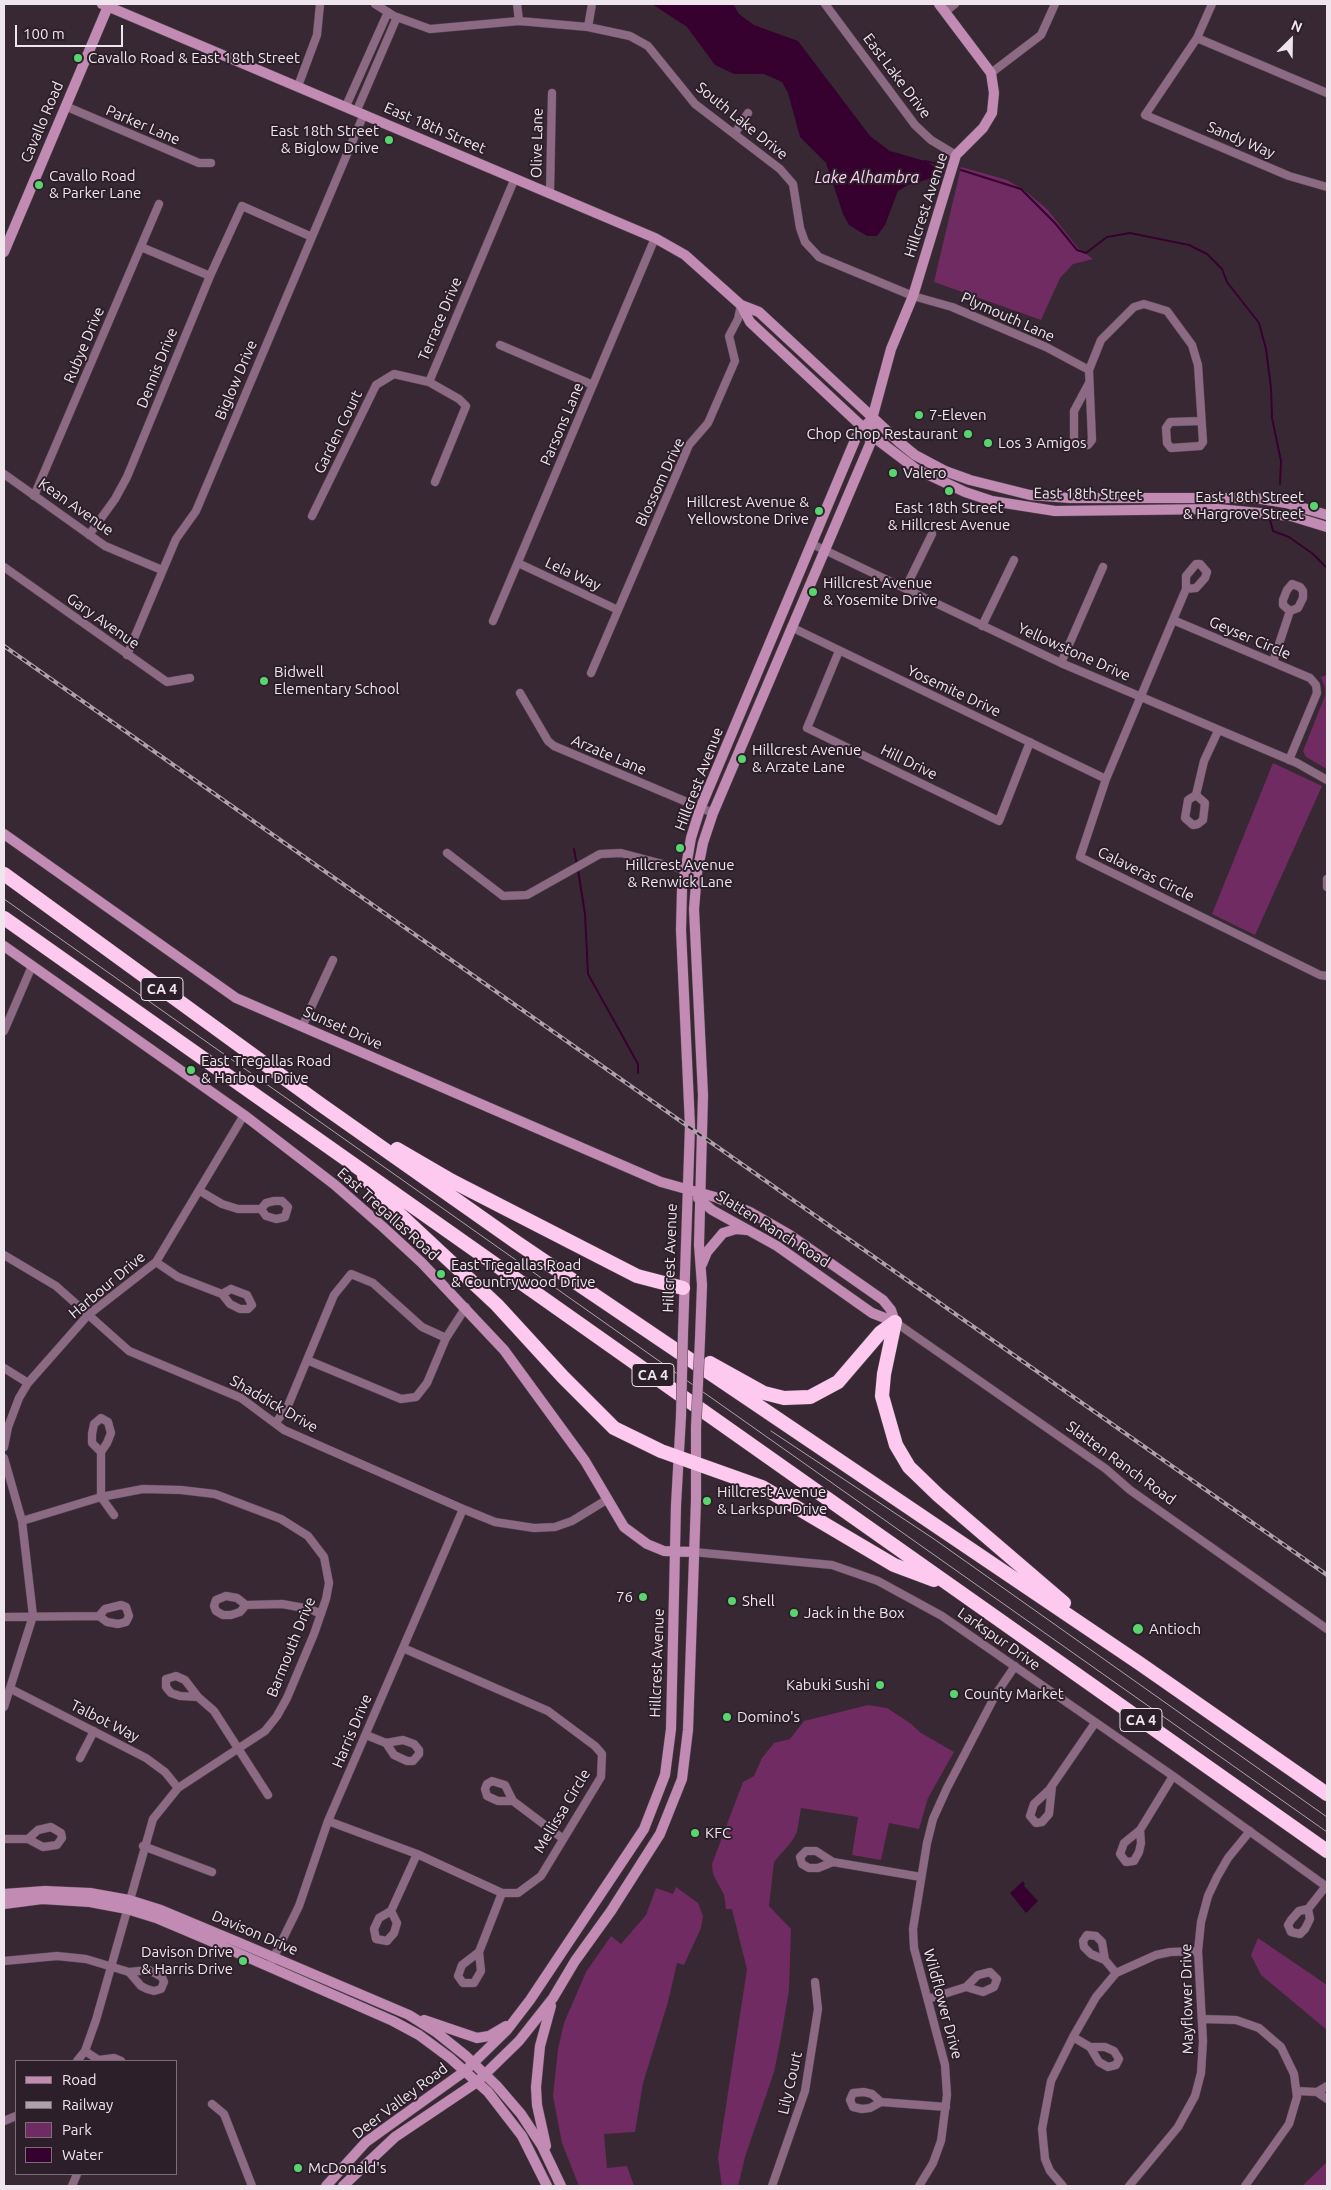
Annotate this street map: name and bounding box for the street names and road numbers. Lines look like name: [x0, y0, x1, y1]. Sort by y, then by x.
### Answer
street label: East Lake Drive: [859, 30, 935, 122]
street label: South Lake Drive: [692, 78, 792, 164]
street label: Cavallo Road: [17, 79, 67, 165]
street label: East 18th Street: [381, 98, 489, 158]
street label: Parker Lane: [103, 101, 183, 149]
street label: Olive Lane: [527, 108, 547, 178]
street label: Sandy Way: [1204, 118, 1278, 162]
street label: Hillcrest Avenue: [901, 150, 951, 260]
street label: Terrace Drive: [414, 274, 466, 364]
street label: Plymouth Lane: [958, 288, 1058, 346]
street label: Rubye Drive: [60, 304, 108, 386]
street label: Dennis Drive: [133, 325, 181, 411]
street label: Biglow Drive: [211, 337, 261, 423]
street label: Parsons Lane: [536, 380, 588, 468]
street label: Garden Court: [310, 387, 366, 477]
street label: Blossom Drive: [632, 435, 688, 529]
street label: Kean Avenue: [35, 475, 117, 539]
street label: East 18th Street: [1034, 484, 1142, 504]
street label: Lela Way: [542, 553, 604, 595]
street label: Gary Avenue: [63, 589, 143, 653]
street label: Geyser Circle: [1206, 613, 1294, 663]
street label: Yellowstone Drive: [1015, 619, 1133, 685]
street label: Yosemite Drive: [904, 661, 1004, 721]
street label: Hillcrest Avenue: [671, 725, 727, 833]
street label: Arzate Lane: [569, 731, 649, 779]
street label: Hill Drive: [878, 741, 940, 783]
street label: Calaveras Circle: [1095, 843, 1197, 905]
road number: CA 4: [141, 978, 183, 1001]
street label: Sunset Drive: [301, 1003, 385, 1053]
street label: East Tregallas Road: [334, 1164, 442, 1264]
street label: Slatten Ranch Road: [713, 1187, 833, 1271]
street label: Hillcrest Avenue: [659, 1203, 681, 1313]
street label: Harbour Drive: [65, 1248, 149, 1322]
road number: CA 4: [632, 1364, 674, 1386]
street label: Shaddick Drive: [227, 1372, 321, 1436]
street label: Slatten Ranch Road: [1063, 1417, 1179, 1509]
street label: Barmouth Drive: [263, 1594, 319, 1700]
street label: Larkspur Drive: [954, 1604, 1044, 1674]
street label: Hillcrest Avenue: [646, 1608, 668, 1718]
street label: Harris Drive: [328, 1691, 376, 1771]
street label: Talbot Way: [68, 1696, 142, 1746]
road number: CA 4: [1120, 1708, 1162, 1732]
street label: Mellissa Circle: [530, 1766, 594, 1856]
street label: Davison Drive: [209, 1907, 301, 1959]
street label: Mayflower Drive: [1177, 1943, 1197, 2055]
street label: Wildflower Drive: [920, 1947, 966, 2061]
street label: Lily Court: [774, 2050, 806, 2116]
street label: Deer Valley Road: [349, 2059, 451, 2143]

